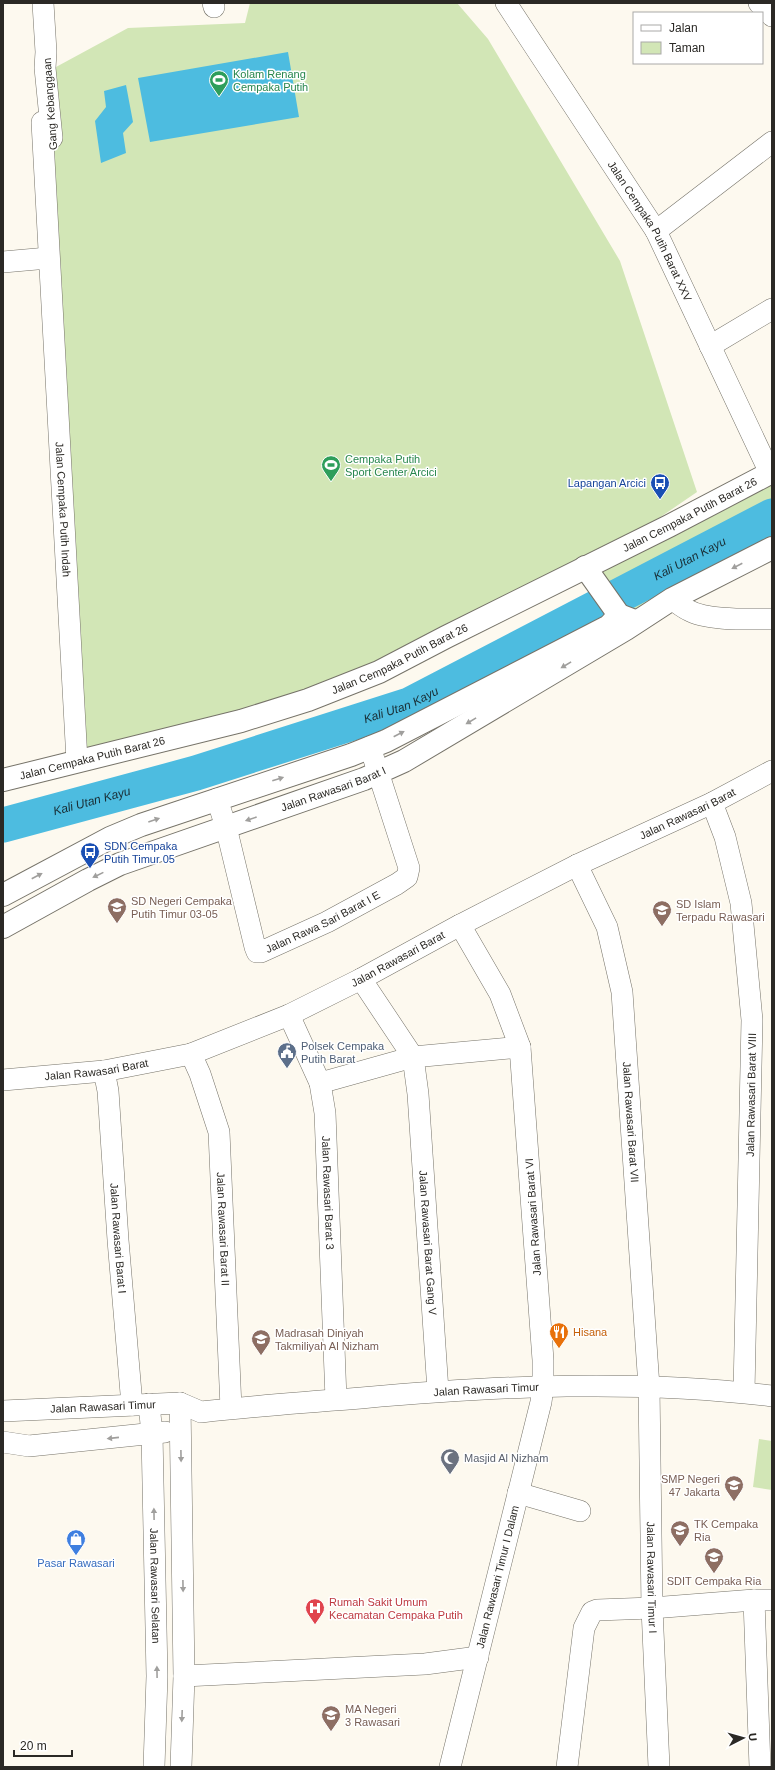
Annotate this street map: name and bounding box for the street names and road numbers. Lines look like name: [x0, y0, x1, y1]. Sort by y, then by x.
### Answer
street label: Gang Kebanggaan: [41, 58, 59, 150]
street label: Jalan Cempaka Putih Barat XXV: [606, 159, 694, 304]
street label: Jalan Cempaka Putih Indah: [54, 442, 73, 577]
street label: Jalan Cempaka Putih Barat 26: [621, 475, 759, 554]
street label: Jalan Cempaka Putih Barat 26: [330, 621, 470, 696]
street label: Jalan Cempaka Putih Barat 26: [18, 734, 166, 782]
street label: Jalan Rawasari Barat I: [279, 764, 388, 814]
street label: Jalan Rawasari Barat: [638, 786, 737, 841]
street label: Jalan Rawa Sari Barat I E: [264, 888, 382, 955]
street label: Jalan Rawasari Barat: [349, 929, 447, 989]
street label: Jalan Rawasari Barat VIII: [744, 1033, 758, 1157]
street label: Jalan Rawasari Barat: [44, 1056, 149, 1082]
street label: Jalan Rawasari Barat VII: [621, 1061, 641, 1183]
street label: Jalan Rawasari Barat 3: [320, 1136, 336, 1250]
street label: Jalan Rawasari Barat VI: [523, 1158, 543, 1276]
street label: Jalan Rawasari Barat Gang V: [417, 1170, 439, 1316]
street label: Jalan Rawasari Barat II: [215, 1172, 232, 1286]
street label: Jalan Rawasari Barat I: [108, 1183, 129, 1294]
street label: Jalan Rawasari Timur: [433, 1381, 539, 1398]
street label: Jalan Rawasari Timur: [50, 1398, 156, 1415]
street label: Jalan Rawasari Timur I Dalam: [474, 1504, 521, 1650]
street label: Jalan Rawasari Timur I: [645, 1521, 659, 1634]
street label: Jalan Rawasari Selatan: [148, 1528, 162, 1644]

